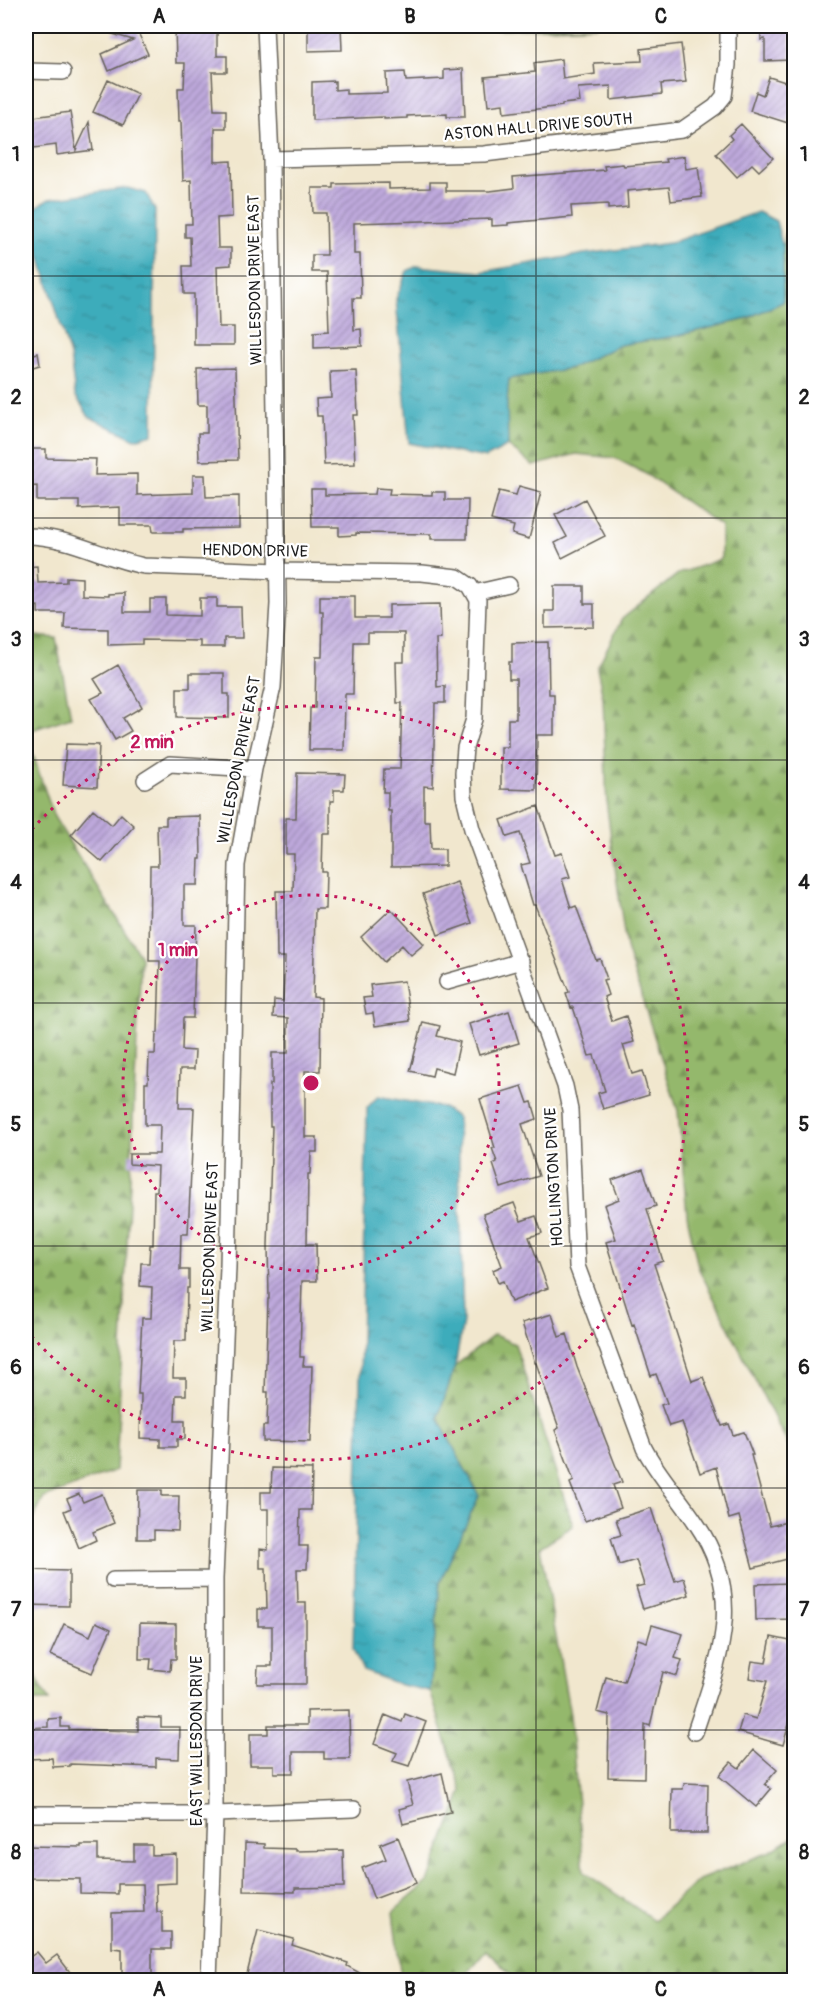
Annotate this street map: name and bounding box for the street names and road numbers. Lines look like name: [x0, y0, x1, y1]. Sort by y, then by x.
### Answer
street label: ASTON HALL DRIVE SOUTH: [443, 109, 633, 145]
street label: WILLESDON DRIVE EAST: [244, 194, 266, 365]
street label: HENDON DRIVE: [202, 540, 308, 562]
street label: WILLESDON DRIVE EAST: [213, 674, 265, 846]
street label: HOLLINGTON DRIVE: [540, 1107, 568, 1247]
street label: WILLESDON DRIVE EAST: [197, 1161, 223, 1333]
street label: EAST WILLESDON DRIVE: [187, 1656, 207, 1826]

